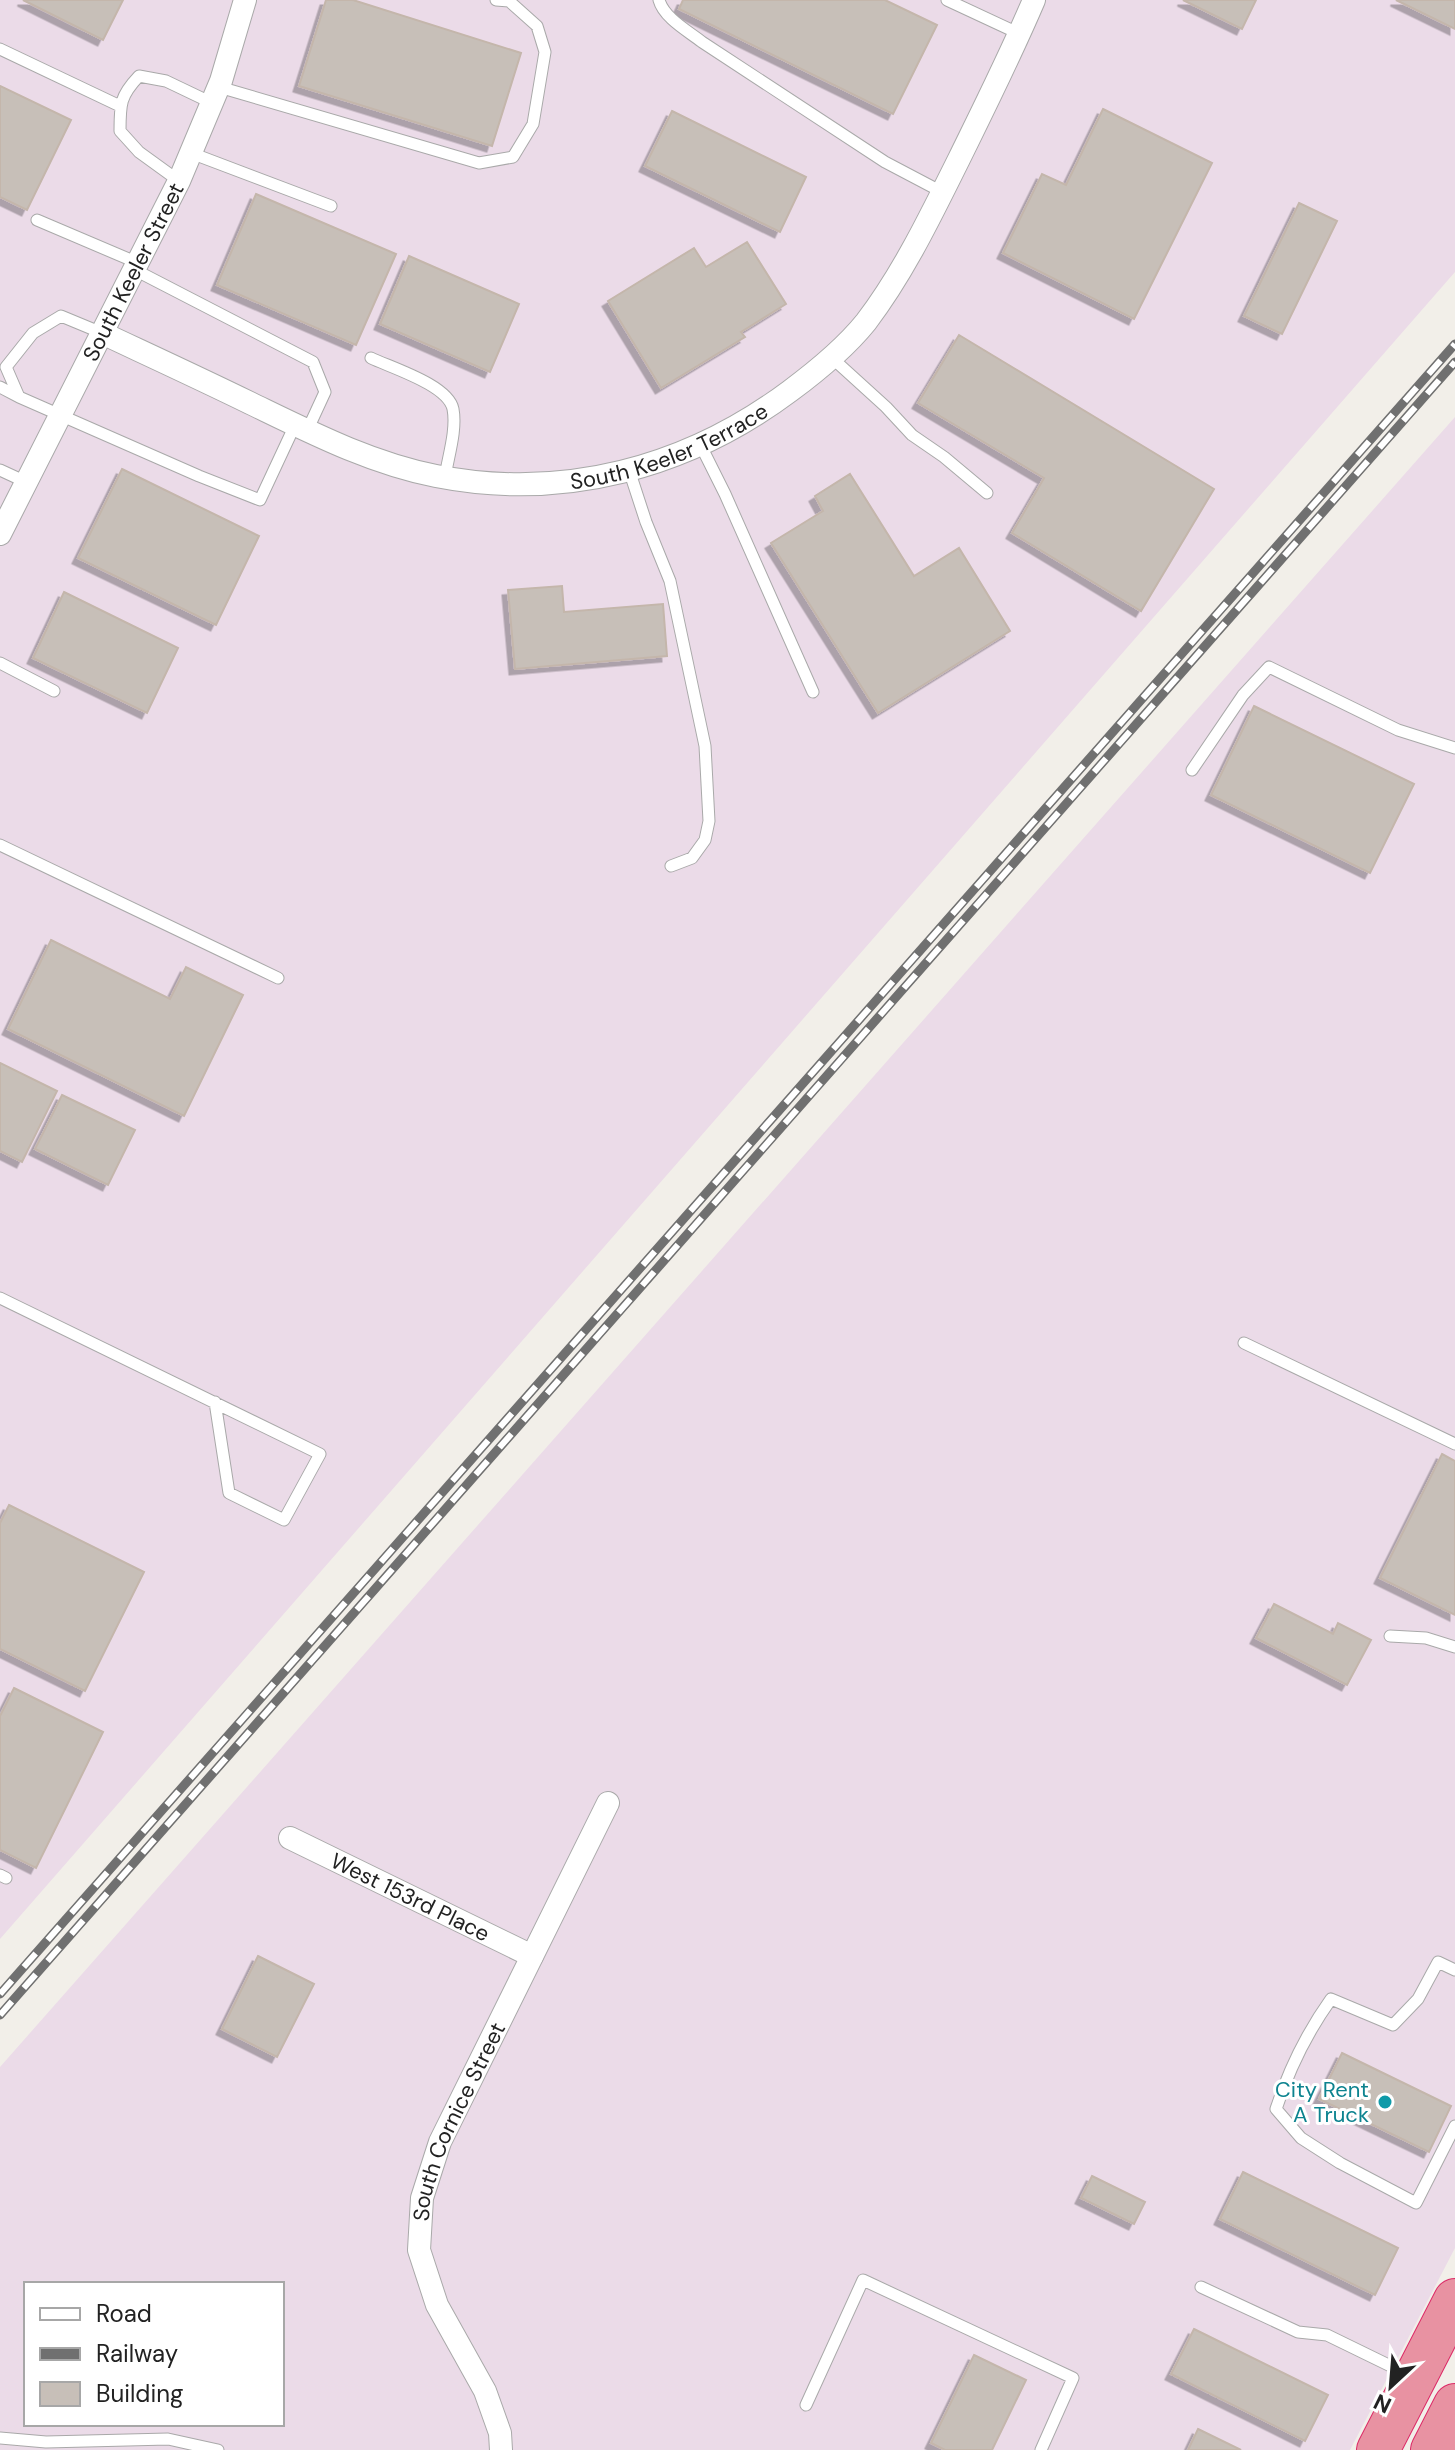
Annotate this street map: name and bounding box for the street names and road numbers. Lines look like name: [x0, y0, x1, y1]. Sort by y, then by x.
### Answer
street label: South Keeler Street: [76, 178, 191, 366]
street label: South Keeler Terrace: [568, 397, 773, 496]
street label: West 153rd Place: [326, 1846, 494, 1948]
street label: South Cornice Street: [407, 2018, 512, 2222]

